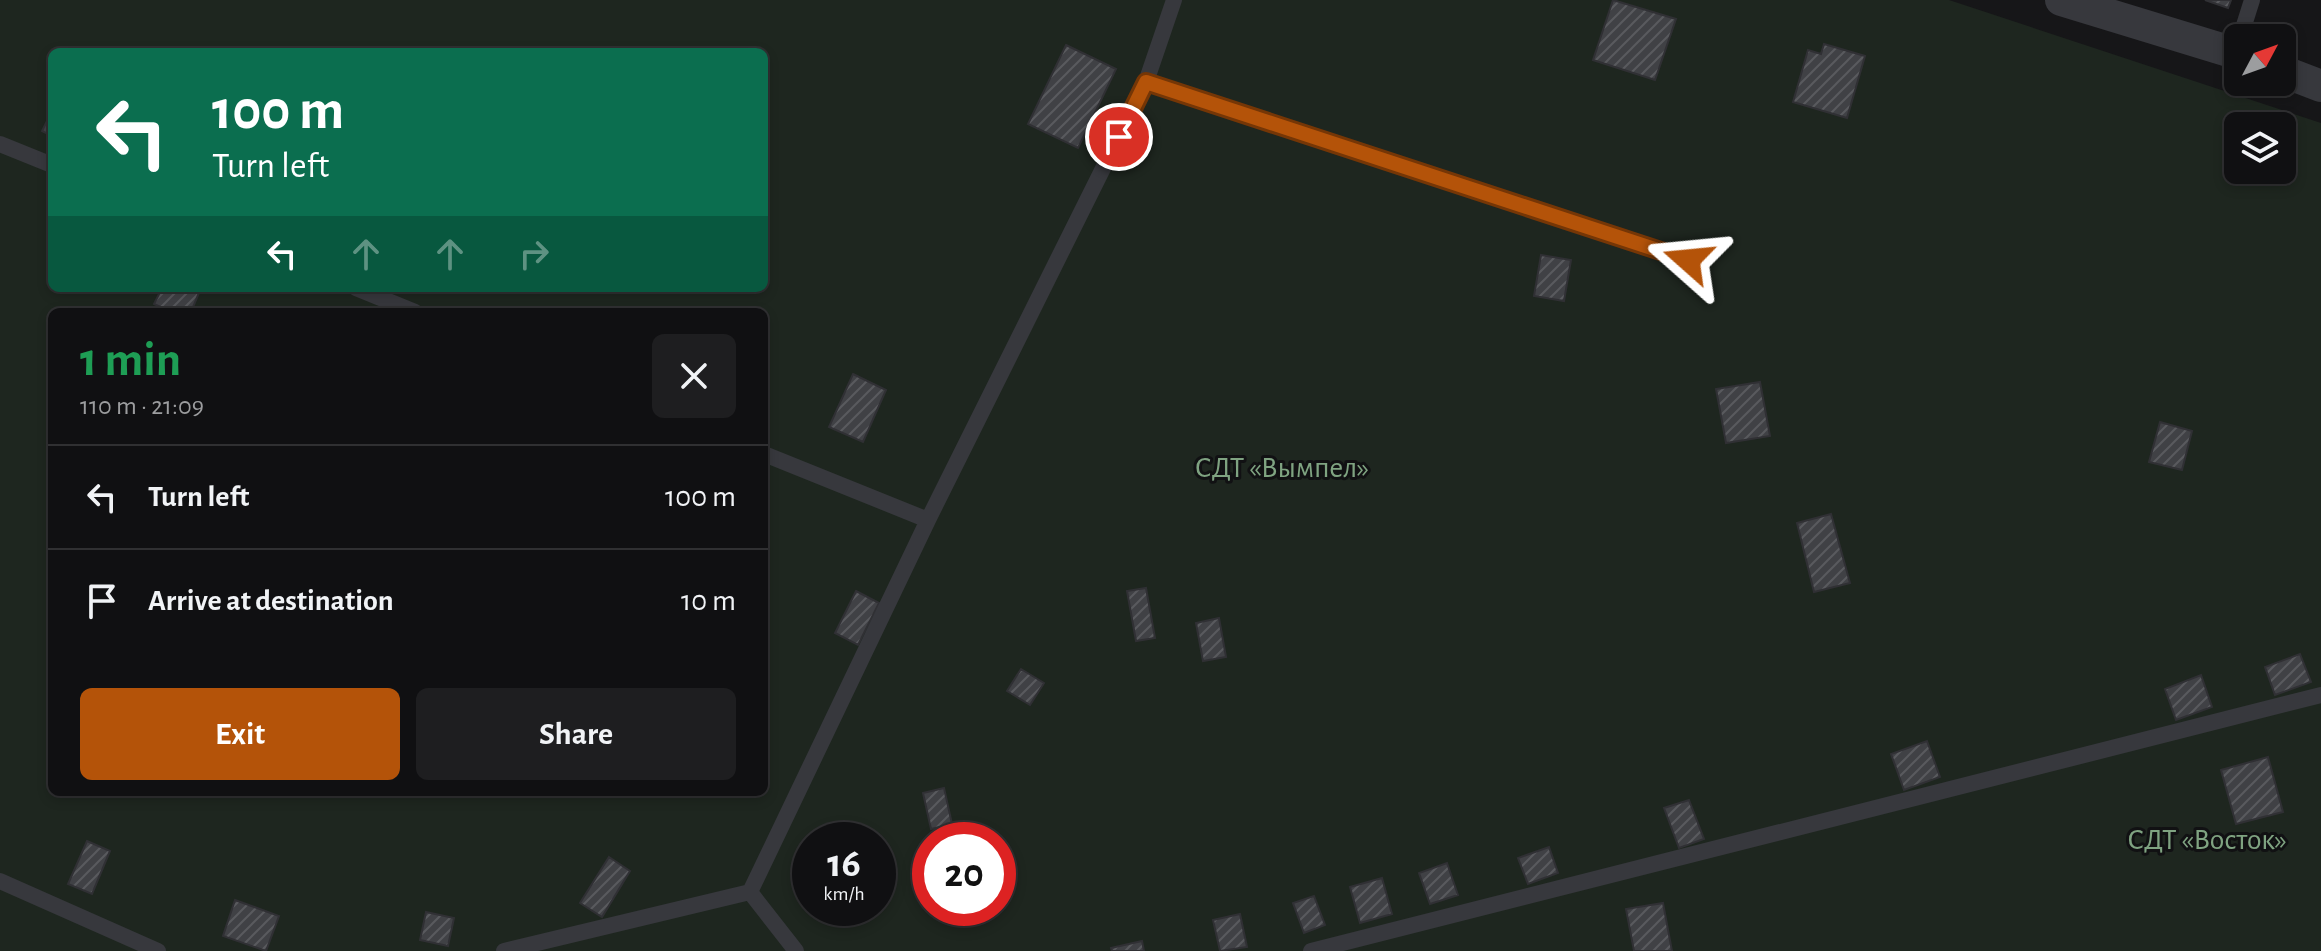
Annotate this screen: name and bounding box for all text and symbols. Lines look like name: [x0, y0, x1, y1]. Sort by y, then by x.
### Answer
north arrow: [2224, 24, 2296, 96]
map controls: [2224, 24, 2296, 184]
icon: left: [80, 80, 184, 184]
text: 100 m: [212, 83, 344, 139]
pin: [1085, 103, 1153, 171]
button: layers: [2224, 112, 2296, 184]
icon: arrive: [1097, 115, 1141, 159]
text: Turn left: [212, 148, 329, 184]
position arrow: [1646, 218, 1730, 302]
icon: left: [260, 232, 304, 276]
icon: ahead: [344, 232, 388, 276]
icon: ahead: [428, 232, 472, 276]
icon: right: [512, 232, 556, 276]
button: close: [652, 334, 736, 418]
text: 1 min: [80, 337, 181, 385]
text: 110 m · 21:09: [80, 393, 204, 419]
park label: СДТ «Вымпел»: [1195, 453, 1369, 483]
icon: left: [80, 475, 124, 519]
text: Turn left: [148, 482, 249, 512]
text: 100 m: [665, 482, 736, 512]
icon: arrive: [80, 579, 124, 623]
text: Arrive at destination: [148, 586, 394, 616]
text: 10 m: [681, 586, 736, 616]
button: Exit: [80, 688, 400, 780]
button: Share: [416, 688, 736, 780]
speed limit sign: 20: [912, 822, 1016, 926]
park label: СДТ «Восток»: [2127, 825, 2287, 855]
text: 16: [827, 844, 861, 884]
text: km/h: [823, 884, 865, 904]

